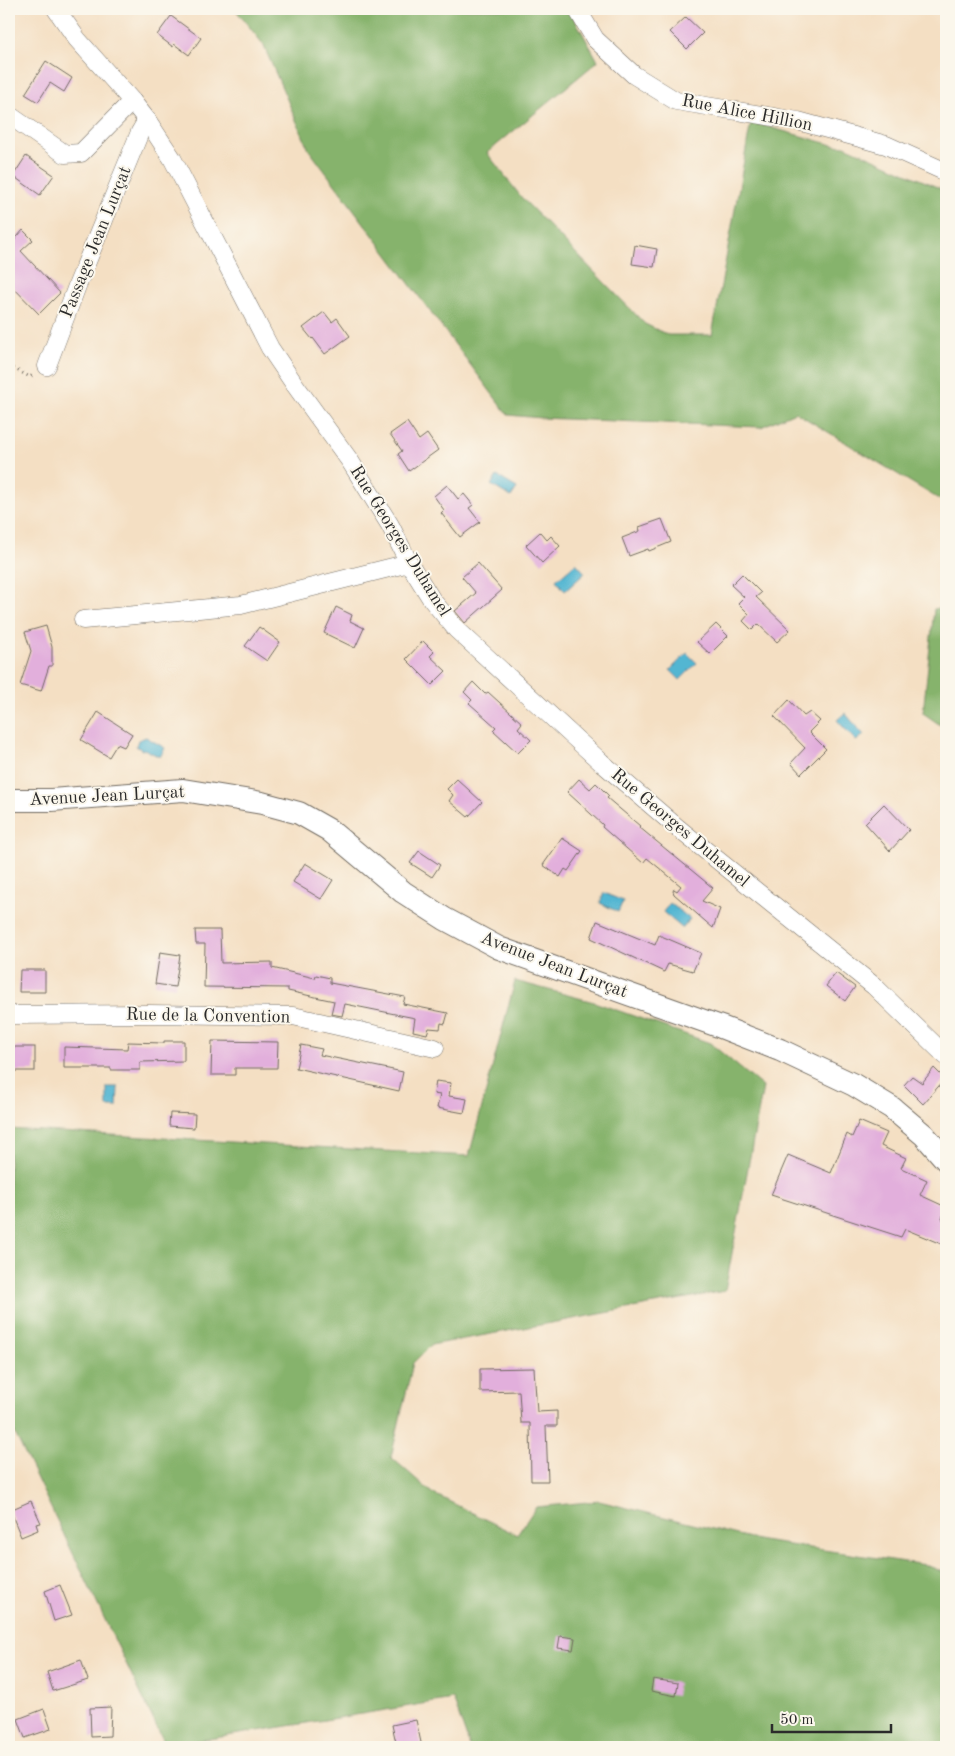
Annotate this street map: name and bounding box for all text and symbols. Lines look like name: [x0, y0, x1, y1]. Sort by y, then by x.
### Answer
street label: Rue Alice Hillion: [680, 92, 814, 135]
street label: Passage Jean Lurçat: [57, 164, 135, 320]
street label: Rue Georges Duhamel: [346, 462, 454, 620]
street label: Rue Georges Duhamel: [608, 765, 753, 891]
street label: Avenue Jean Lurçat: [29, 783, 185, 809]
street label: Avenue Jean Lurçat: [478, 929, 630, 1001]
street label: Rue de la Convention: [126, 1006, 291, 1026]
scale bar: [772, 1701, 891, 1733]
text: 50 m: [780, 1713, 814, 1728]

